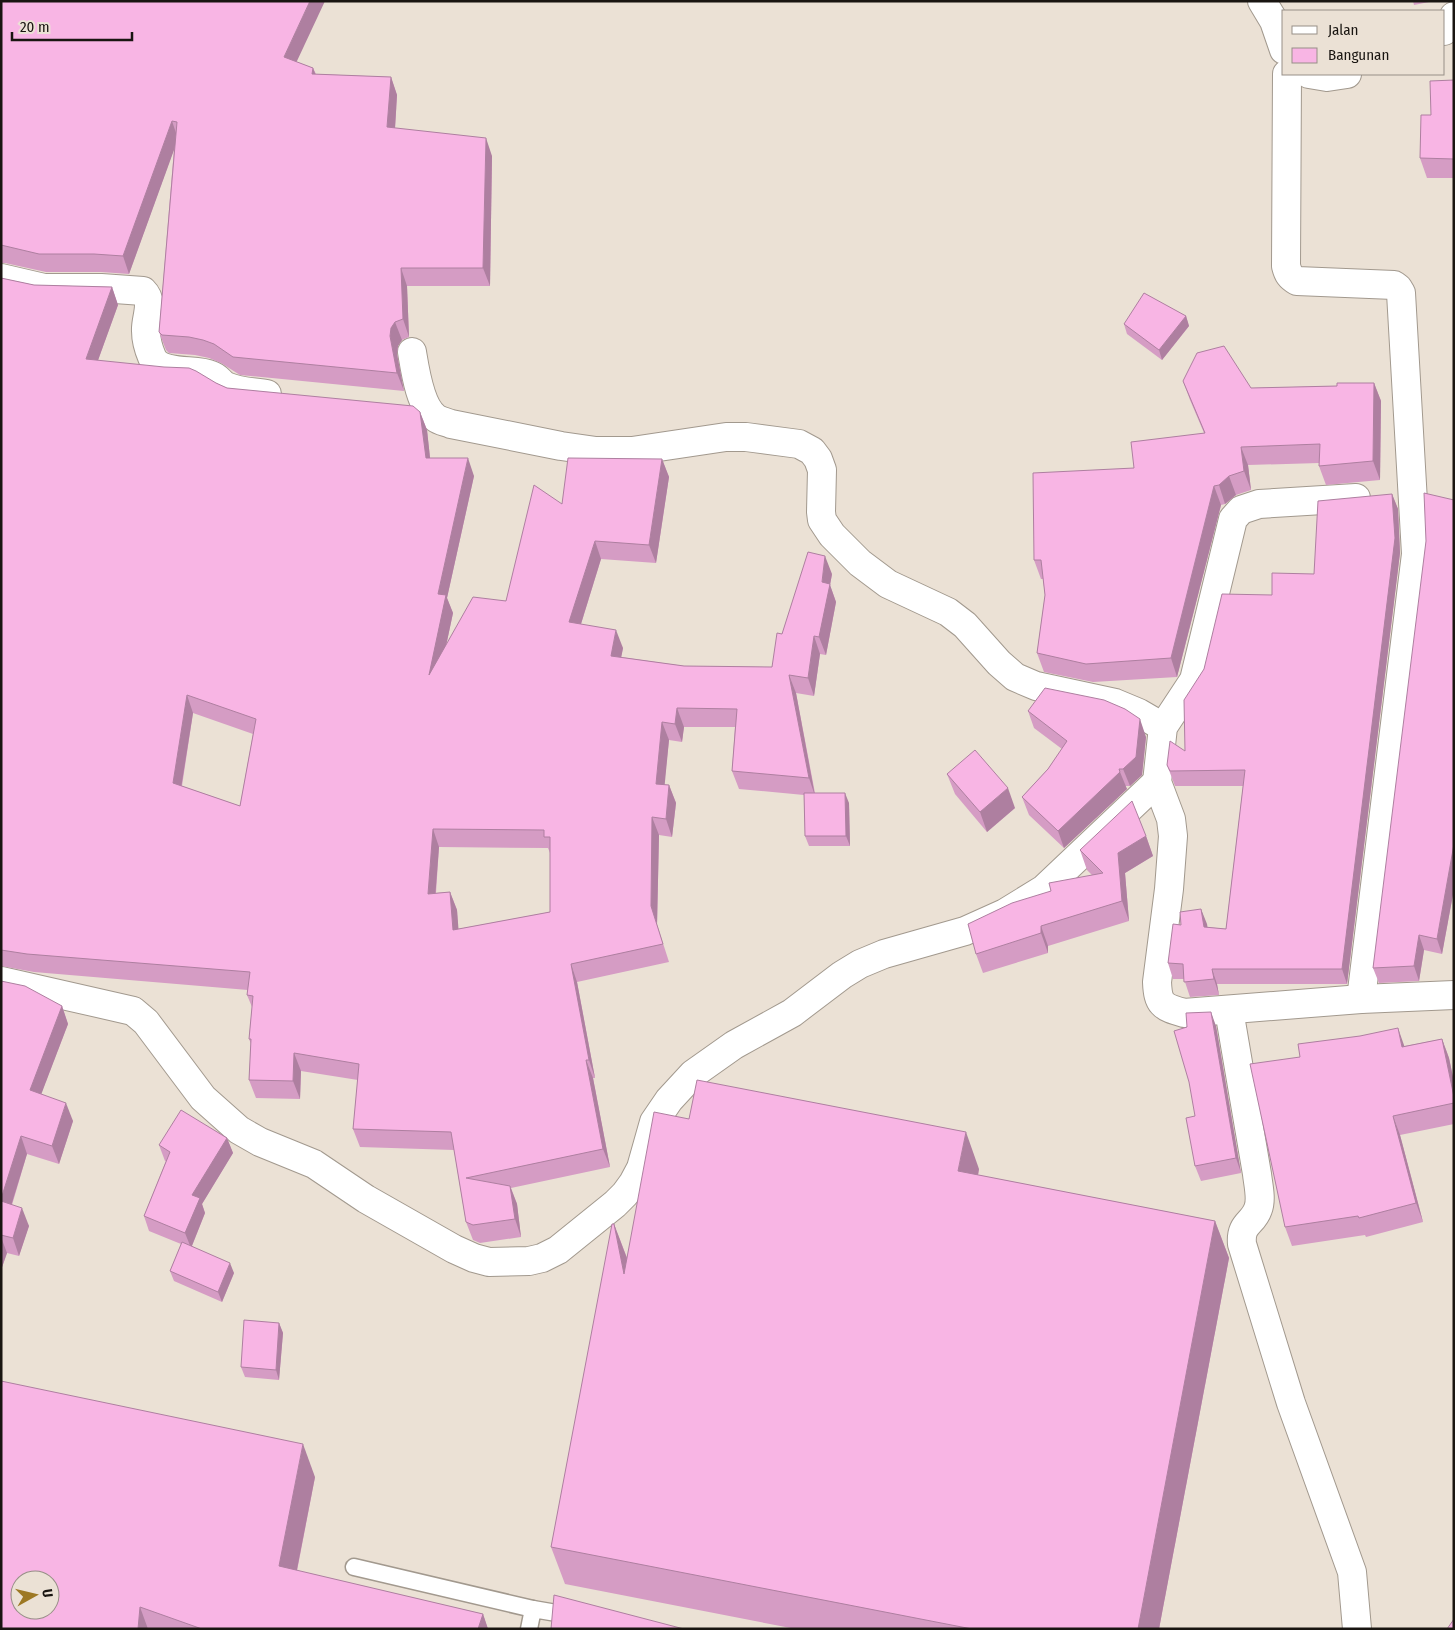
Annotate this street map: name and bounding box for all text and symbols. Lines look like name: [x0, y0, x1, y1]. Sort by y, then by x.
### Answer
scale bar: [12, 10, 132, 42]
legend: [1282, 10, 1445, 75]
text: 20 m: [20, 18, 50, 36]
text: Jalan: [1328, 21, 1358, 39]
text: Bangunan: [1328, 46, 1389, 64]
north arrow: [10, 1570, 60, 1620]
text: U: [38, 1588, 56, 1599]

